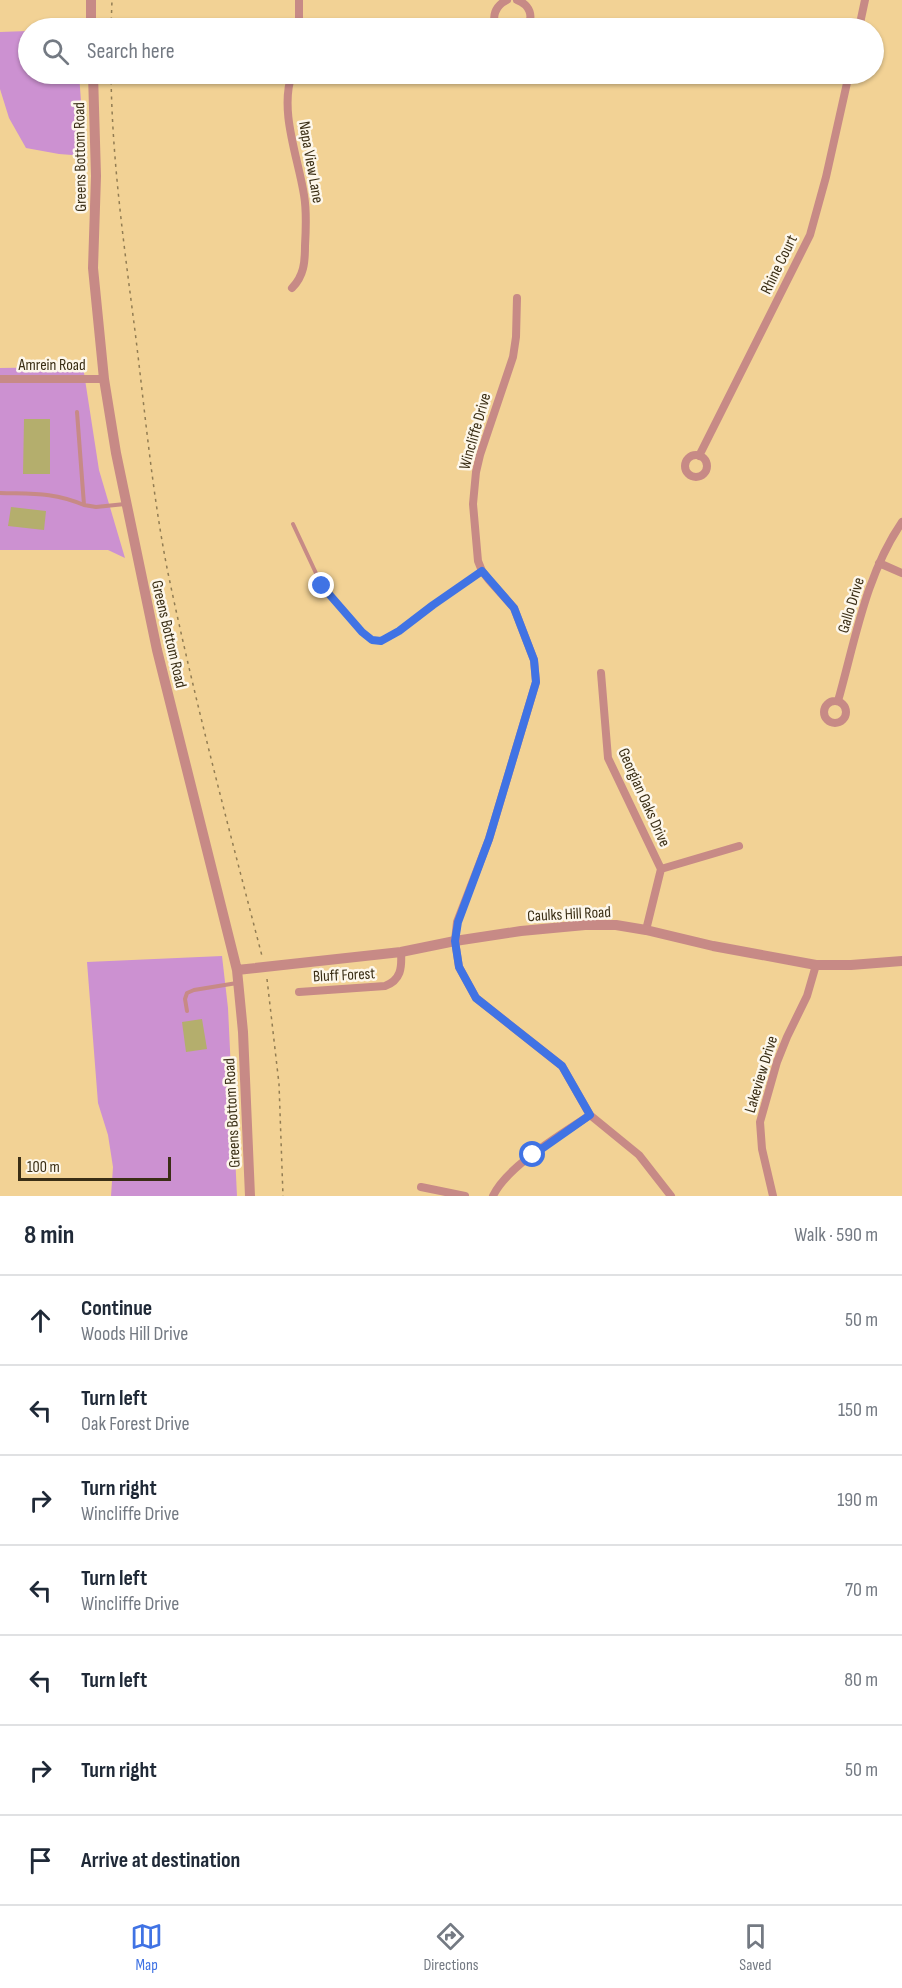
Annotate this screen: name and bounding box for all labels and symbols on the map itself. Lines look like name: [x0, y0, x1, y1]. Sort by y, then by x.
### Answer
street label: Greens Bottom Road: [70, 102, 91, 212]
street label: Napa View Lane: [294, 120, 327, 205]
street label: Rhine Court: [757, 232, 802, 297]
street label: Amrein Road: [17, 356, 86, 375]
street label: Wincliffe Drive: [455, 391, 495, 472]
route end: [308, 572, 334, 598]
street label: Gallo Drive: [834, 575, 869, 636]
street label: Greens Bottom Road: [147, 579, 190, 690]
street label: Georgian Oaks Drive: [613, 745, 674, 850]
street label: Caulks Hill Road: [527, 903, 611, 926]
street label: Bluff Forest: [312, 964, 376, 987]
street label: Lakeview Drive: [741, 1034, 782, 1115]
street label: Greens Bottom Road: [220, 1058, 245, 1168]
route start: [519, 1141, 545, 1167]
scale bar: [18, 1154, 171, 1182]

